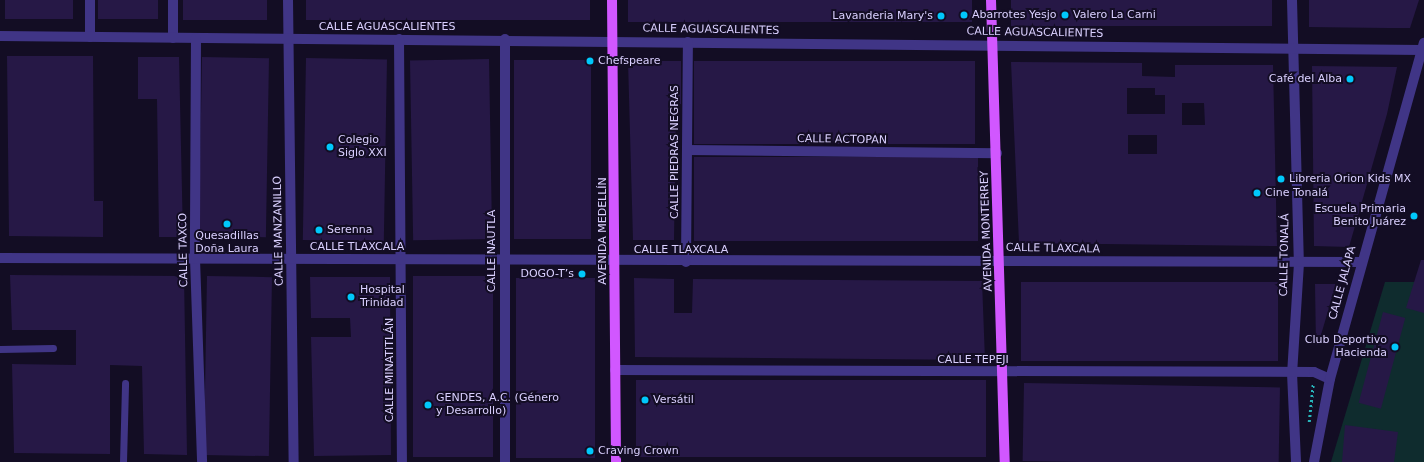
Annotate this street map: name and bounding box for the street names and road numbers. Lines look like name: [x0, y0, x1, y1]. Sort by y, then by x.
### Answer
street label: CALLE AGUASCALIENTES: [319, 20, 455, 34]
street label: CALLE AGUASCALIENTES: [643, 22, 779, 38]
street label: CALLE AGUASCALIENTES: [967, 25, 1103, 41]
street label: CALLE PIEDRAS NEGRAS: [668, 85, 682, 219]
street label: CALLE ACTOPAN: [797, 133, 887, 147]
street label: AVENIDA MONTERREY: [978, 170, 996, 292]
street label: CALLE MANZANILLO: [271, 176, 287, 286]
street label: AVENIDA MEDELLÍN: [596, 177, 610, 285]
street label: CALLE NAUTLA: [485, 210, 499, 292]
street label: CALLE TAXCO: [177, 213, 191, 287]
street label: CALLE TONALÁ: [1278, 213, 1292, 297]
street label: CALLE TLAXCALA: [310, 240, 404, 254]
street label: CALLE TLAXCALA: [1006, 242, 1100, 256]
street label: CALLE TLAXCALA: [634, 243, 728, 257]
street label: CALLE JALAPA: [1327, 245, 1359, 321]
street label: CALLE MINATITLÁN: [383, 318, 397, 422]
street label: CALLE TEPEJI: [937, 353, 1009, 367]

